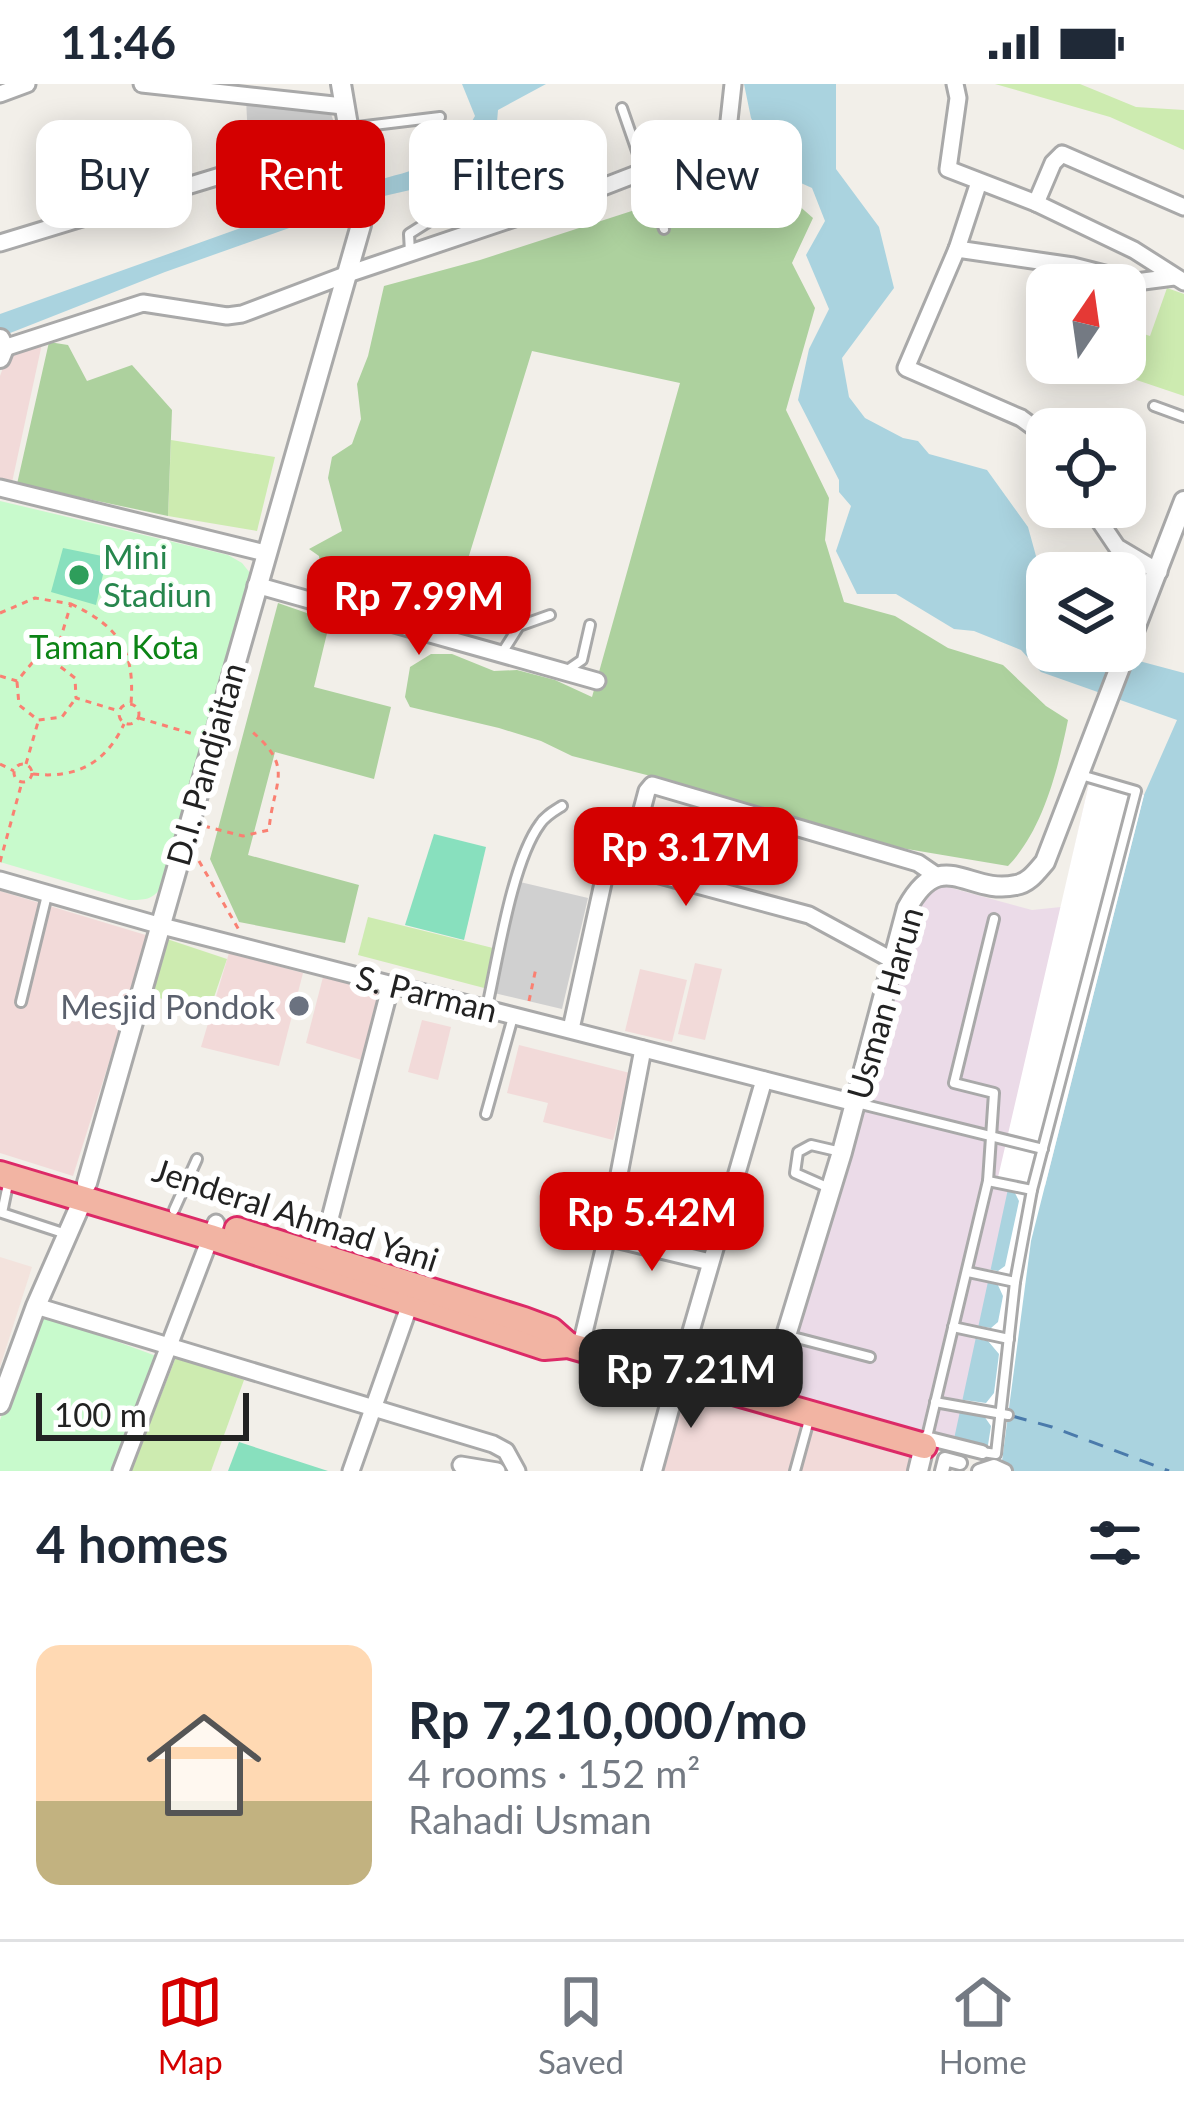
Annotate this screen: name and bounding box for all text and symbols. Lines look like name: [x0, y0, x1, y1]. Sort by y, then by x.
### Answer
text: 11:46: [60, 15, 176, 69]
chip: Buy: [36, 120, 192, 228]
chip: Rent: [216, 120, 385, 228]
chip: Filters: [409, 120, 607, 228]
chip: New: [631, 120, 802, 228]
north arrow: [1026, 264, 1146, 384]
map controls: [1026, 264, 1146, 672]
button: locate: [1026, 408, 1146, 528]
place label: Mini Stadiun: [103, 536, 212, 614]
button: layers: [1026, 552, 1146, 672]
pin: Rp 7.99M: [295, 556, 543, 658]
marker: Mini Stadiun: [66, 562, 92, 588]
text: Rp 7.99M: [334, 572, 504, 618]
park label: Taman Kota: [29, 626, 199, 666]
street label: D.I. Pandjaitan: [157, 658, 253, 870]
pin: Rp 3.17M: [562, 807, 810, 909]
text: Rp 3.17M: [601, 823, 771, 869]
street label: Usman Harun: [837, 902, 931, 1104]
street label: S. Parman: [352, 956, 502, 1030]
place label: Mesjid Pondok: [60, 986, 275, 1026]
marker: Mesjid Pondok: [286, 993, 312, 1019]
street label: Jenderal Ahmad Yani: [148, 1149, 444, 1279]
pin: Rp 5.42M: [528, 1172, 776, 1274]
text: Rp 5.42M: [567, 1188, 737, 1234]
pin: Rp 7.21M: [567, 1329, 815, 1431]
text: Rp 7.21M: [606, 1345, 776, 1391]
scale bar: [36, 1387, 249, 1440]
text: 100 m: [54, 1394, 147, 1434]
icon: filters: [1082, 1510, 1148, 1576]
text: 4 homes: [36, 1513, 228, 1574]
text: Rp 7,210,000/mo: [408, 1689, 807, 1750]
icon: home: [132, 1693, 276, 1837]
text: 4 rooms · 152 m²: [408, 1750, 700, 1796]
text: Rahadi Usman: [408, 1796, 652, 1842]
tab: Map: [157, 1969, 223, 2081]
tab: Saved: [538, 1969, 624, 2081]
tab: Home: [939, 1969, 1027, 2081]

